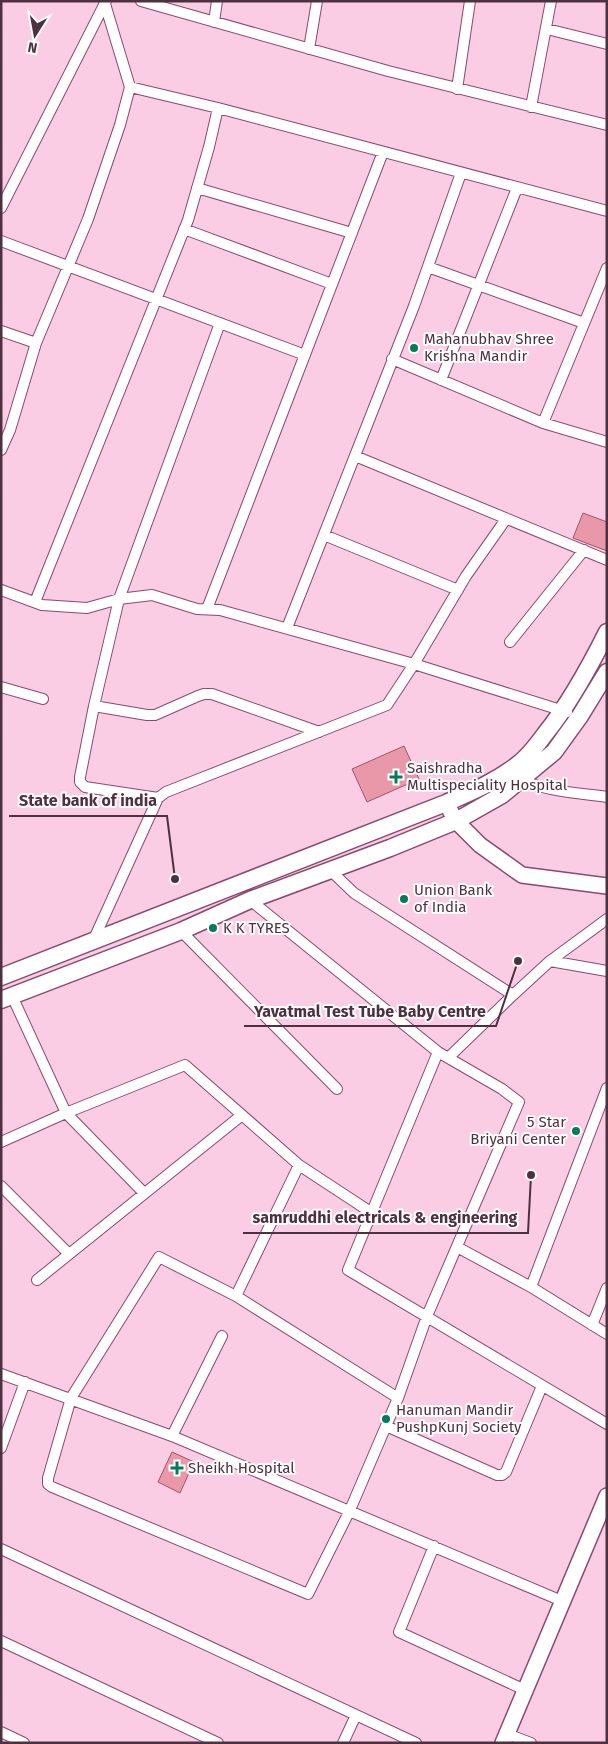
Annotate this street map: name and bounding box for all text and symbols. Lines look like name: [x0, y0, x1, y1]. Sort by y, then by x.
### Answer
north arrow: [10, 10, 60, 60]
text: N: [26, 38, 39, 57]
place label: Mahanubhav Shree Krishna Mandir: [424, 330, 554, 365]
marker: Mahanubhav Shree Krishna Mandir: [408, 342, 420, 354]
place label: Saishradha Multispeciality Hospital: [407, 759, 568, 794]
marker: Saishradha Multispeciality Hospital: [389, 770, 403, 784]
callout: State bank of india: [9, 785, 167, 816]
text: State bank of india: [19, 791, 157, 810]
place label: Union Bank of India: [414, 881, 493, 916]
marker: Union Bank of India: [398, 893, 410, 905]
place label: K K TYRES: [223, 919, 290, 937]
marker: K K TYRES: [207, 922, 219, 934]
callout: Yavatmal Test Tube Baby Centre: [244, 995, 496, 1026]
text: Yavatmal Test Tube Baby Centre: [253, 1002, 486, 1021]
place label: 5 Star Briyani Center: [470, 1113, 566, 1148]
marker: 5 Star Briyani Center: [570, 1125, 582, 1137]
callout: samruddhi electricals & engineering: [243, 1202, 528, 1233]
text: samruddhi electricals & engineering: [253, 1208, 518, 1227]
place label: Hanuman Mandir PushpKunj Society: [396, 1401, 522, 1436]
marker: Hanuman Mandir PushpKunj Society: [380, 1413, 392, 1425]
place label: Sheikh Hospital: [188, 1459, 295, 1477]
marker: Sheikh Hospital: [170, 1461, 184, 1475]

